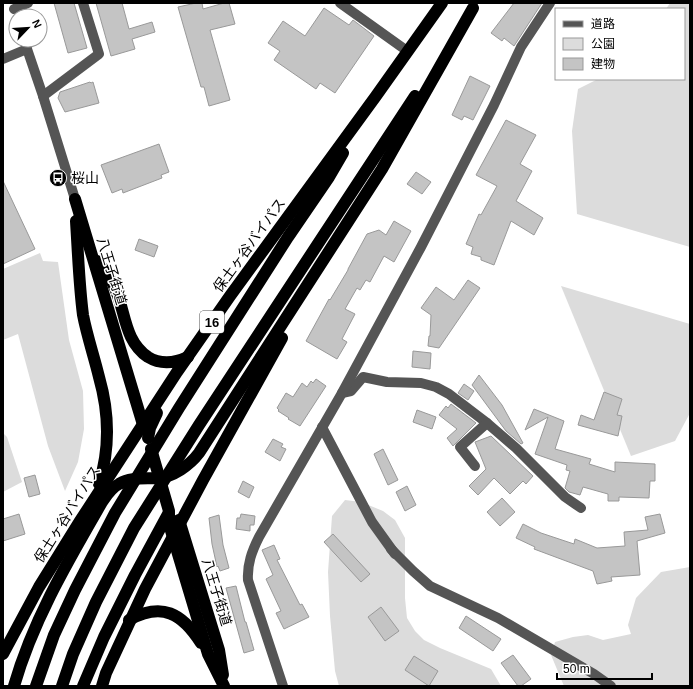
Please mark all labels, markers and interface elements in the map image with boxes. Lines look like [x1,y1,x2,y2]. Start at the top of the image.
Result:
north arrow [8,8,48,48]
legend [555,8,685,80]
text: 道路 [591,17,615,31]
text: N [30,18,44,30]
text: 公園 [591,37,615,51]
text: 建物 [591,57,615,71]
bus stop icon: 桜山 [48,168,68,188]
place label: 桜山 [71,170,99,186]
street label: 保土ヶ谷バイパス [210,195,288,295]
street label: 八王子街道 [94,235,130,307]
road number: 16 [200,311,224,333]
street label: 保土ヶ谷バイパス [31,462,103,566]
street label: 八王子街道 [199,556,235,628]
scale bar [557,655,652,681]
text: 50 m [563,662,590,676]

